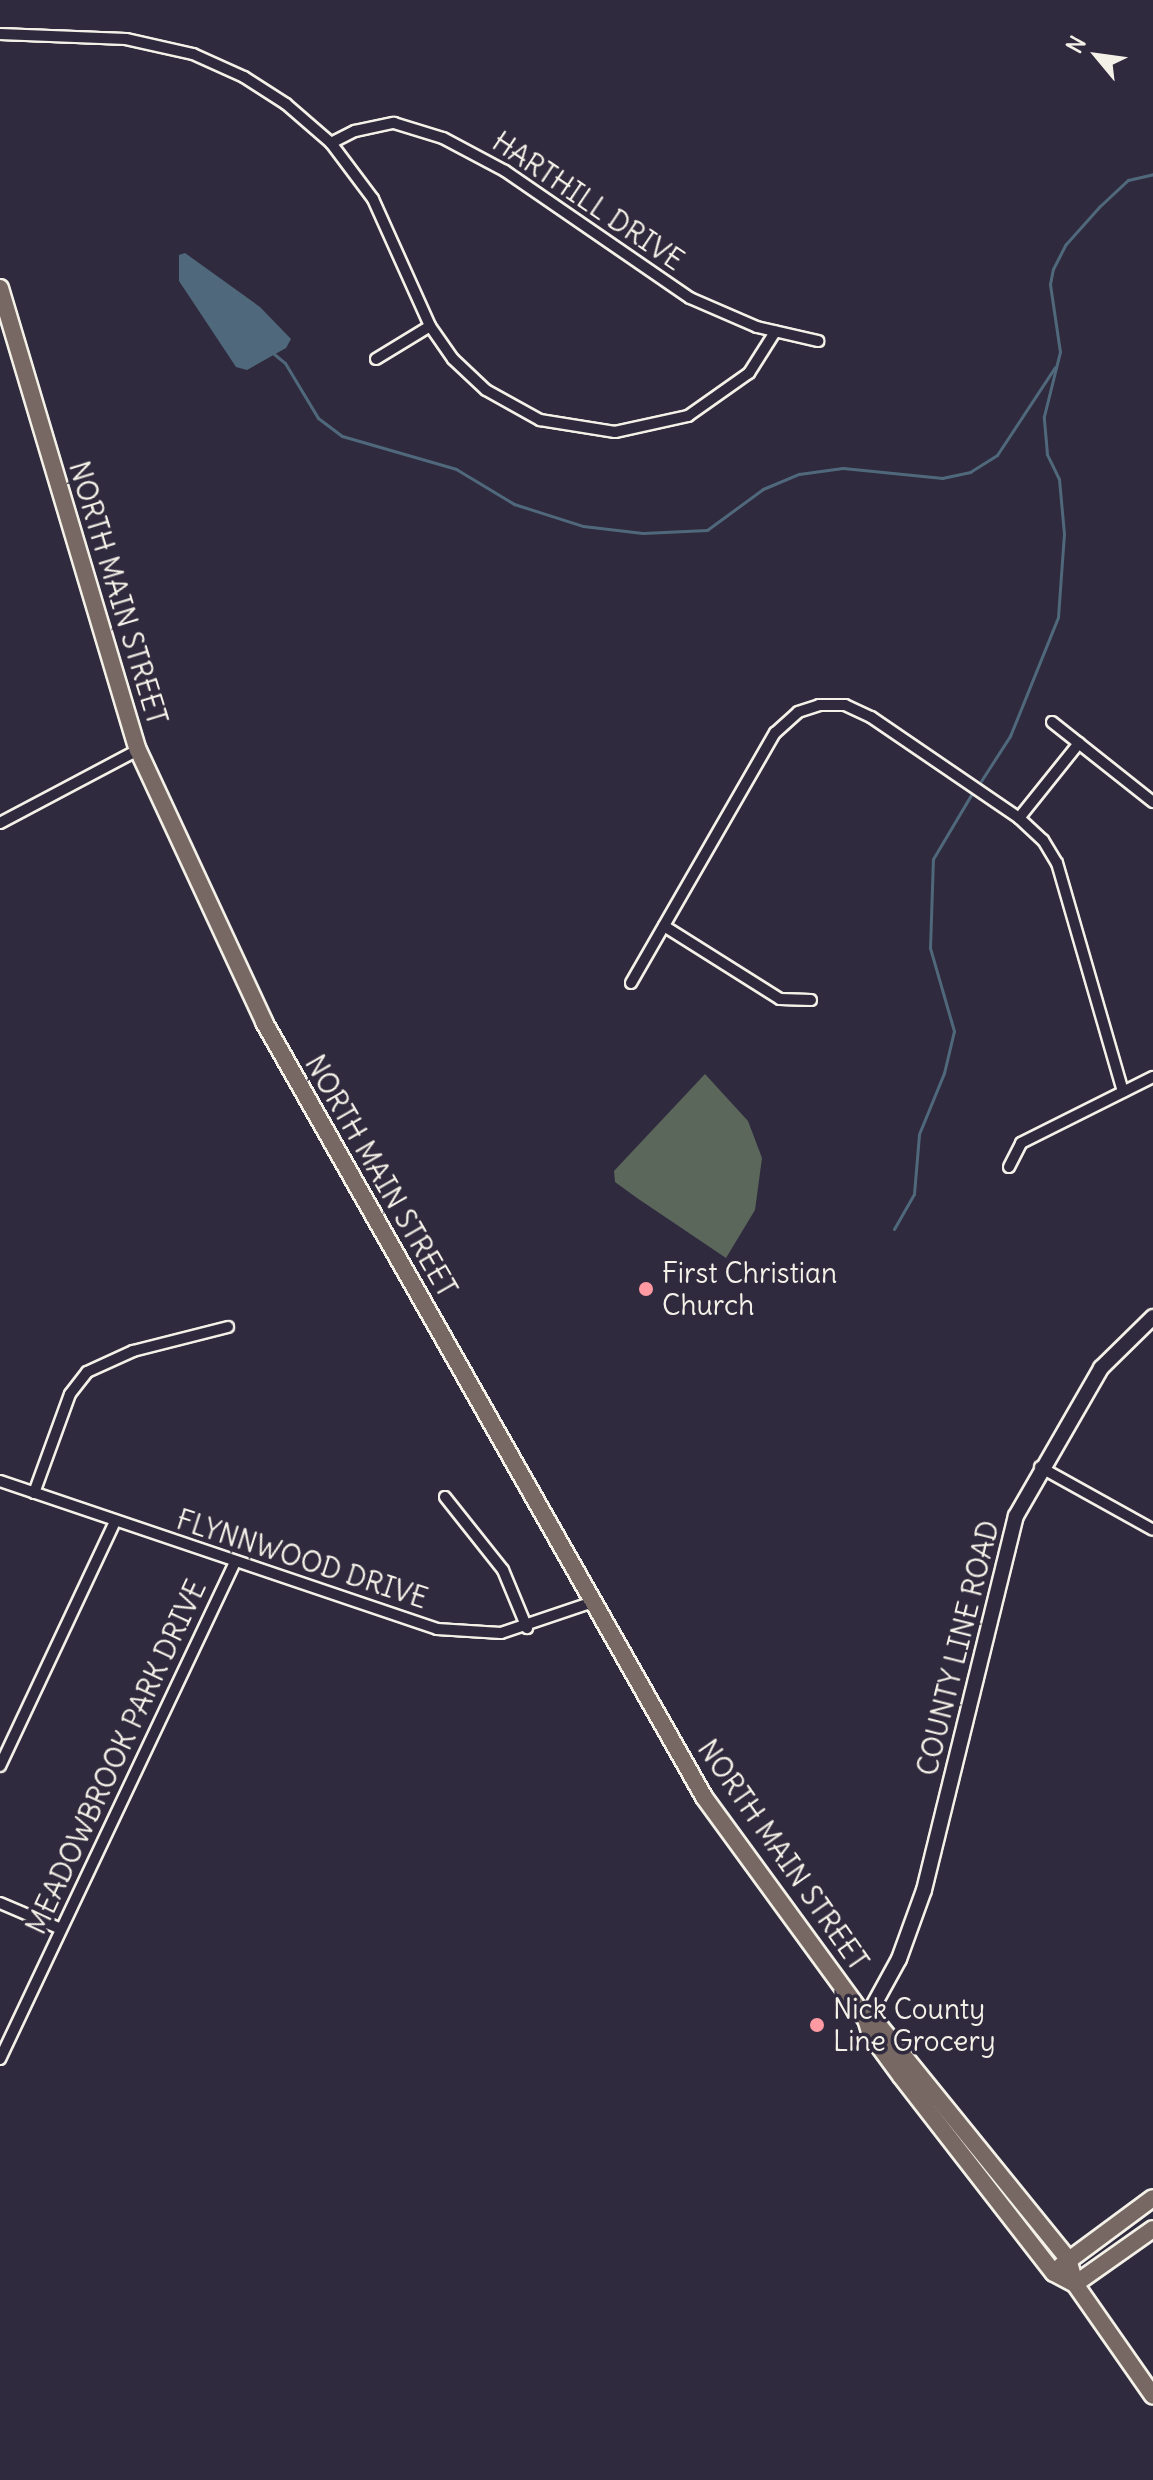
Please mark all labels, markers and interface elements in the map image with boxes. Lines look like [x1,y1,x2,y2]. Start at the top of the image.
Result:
north arrow [1057,16,1137,96]
text: N [1060,31,1092,58]
street label: HARTHILL DRIVE [486,125,690,277]
street label: NORTH MAIN STREET [62,457,174,729]
street label: NORTH MAIN STREET [298,1049,464,1303]
place label: First Christian Church [662,1256,837,1322]
marker: First Christian Church [637,1280,655,1298]
street label: FLYNNWOOD DRIVE [172,1503,432,1615]
street label: COUNTY LINE ROAD [910,1517,1006,1779]
street label: MEADOWBROOK PARK DRIVE [19,1575,213,1939]
street label: NORTH MAIN STREET [691,1733,875,1977]
place label: Nick County Line Grocery [833,1992,996,2058]
marker: Nick County Line Grocery [808,2016,826,2034]

